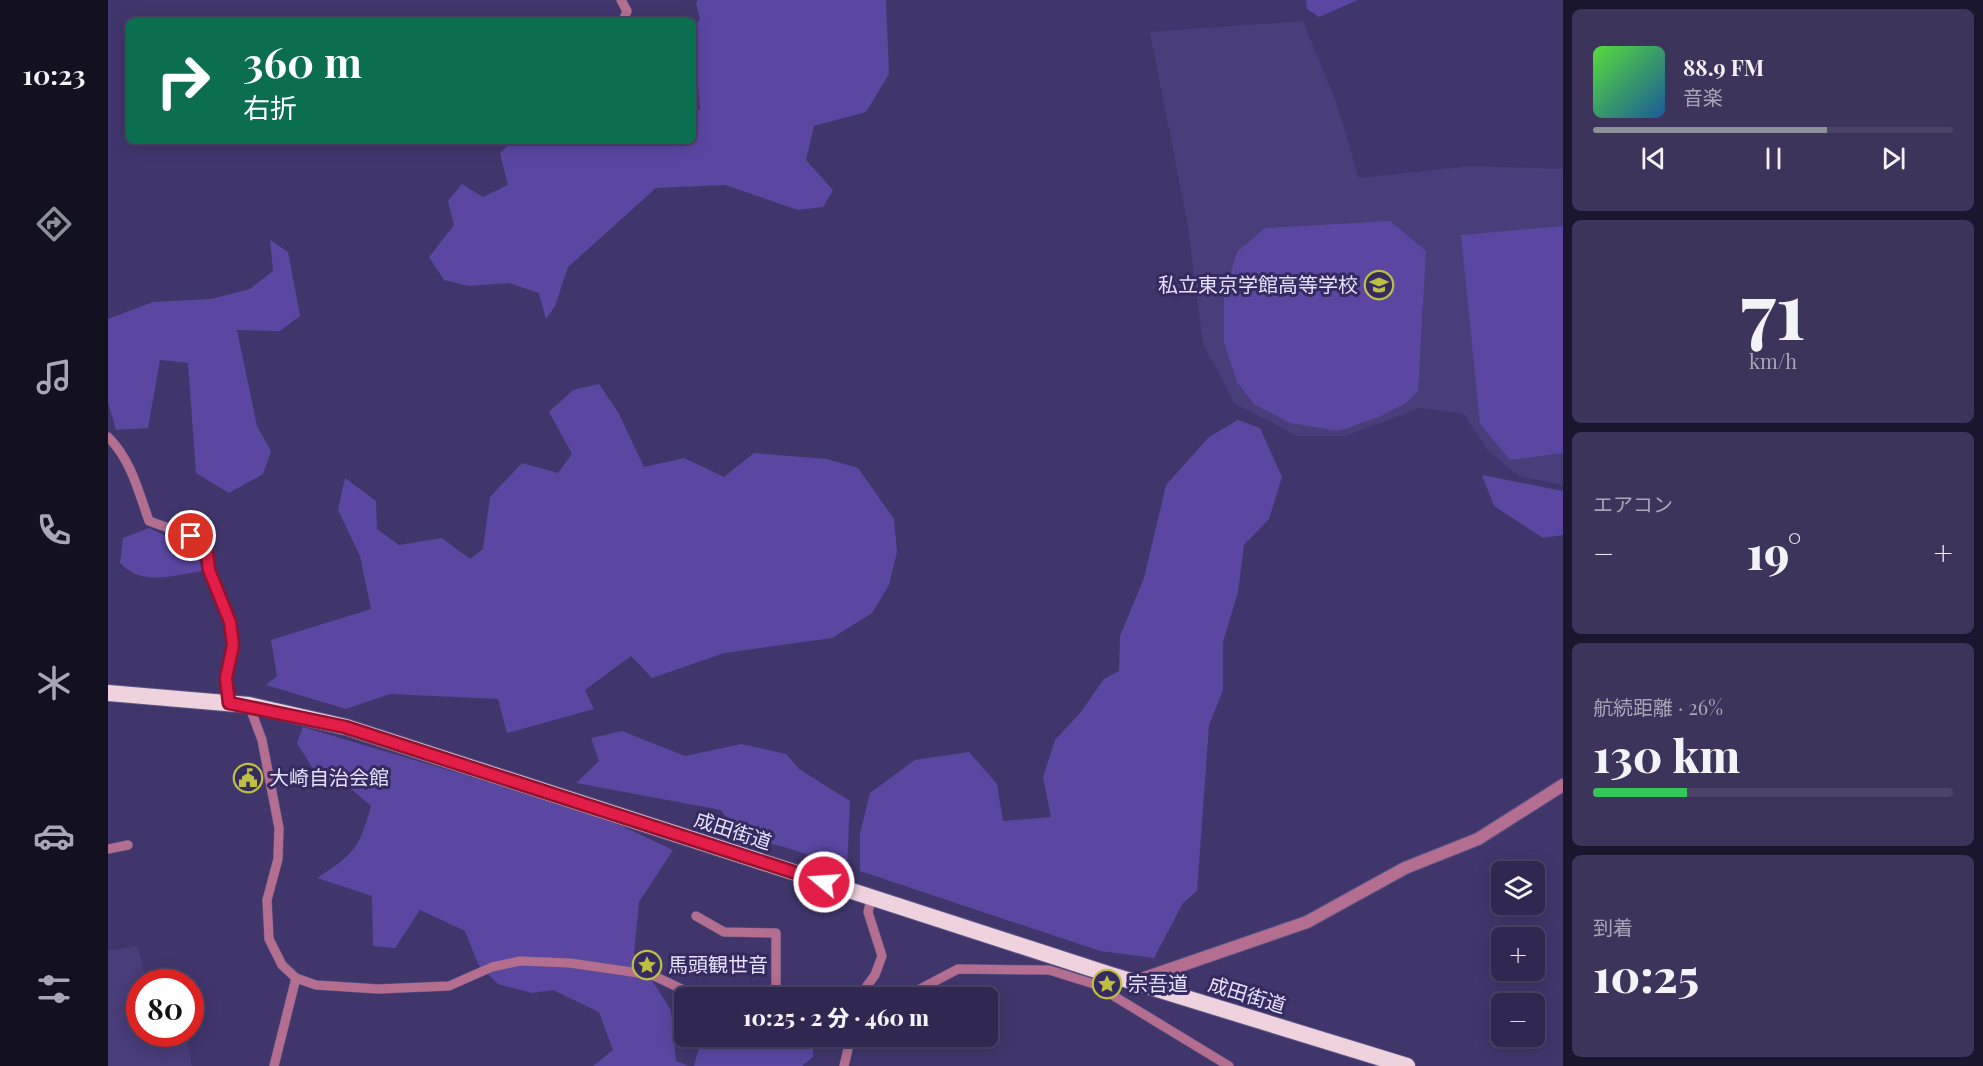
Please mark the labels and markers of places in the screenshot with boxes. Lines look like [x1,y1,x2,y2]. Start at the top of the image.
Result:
school or university icon: 私立東京学館高等学校 [1363,269,1395,301]
place label: 私立東京学館高等学校 [1158,270,1358,297]
pin [165,510,216,561]
public building icon: 大崎自治会館 [232,762,264,794]
place label: 大崎自治会館 [269,763,389,790]
place icon: 馬頭観世音 [631,949,663,981]
place label: 馬頭観世音 [668,950,768,977]
place icon: 宗吾道 [1091,968,1123,1000]
place label: 宗吾道 [1128,969,1188,996]

